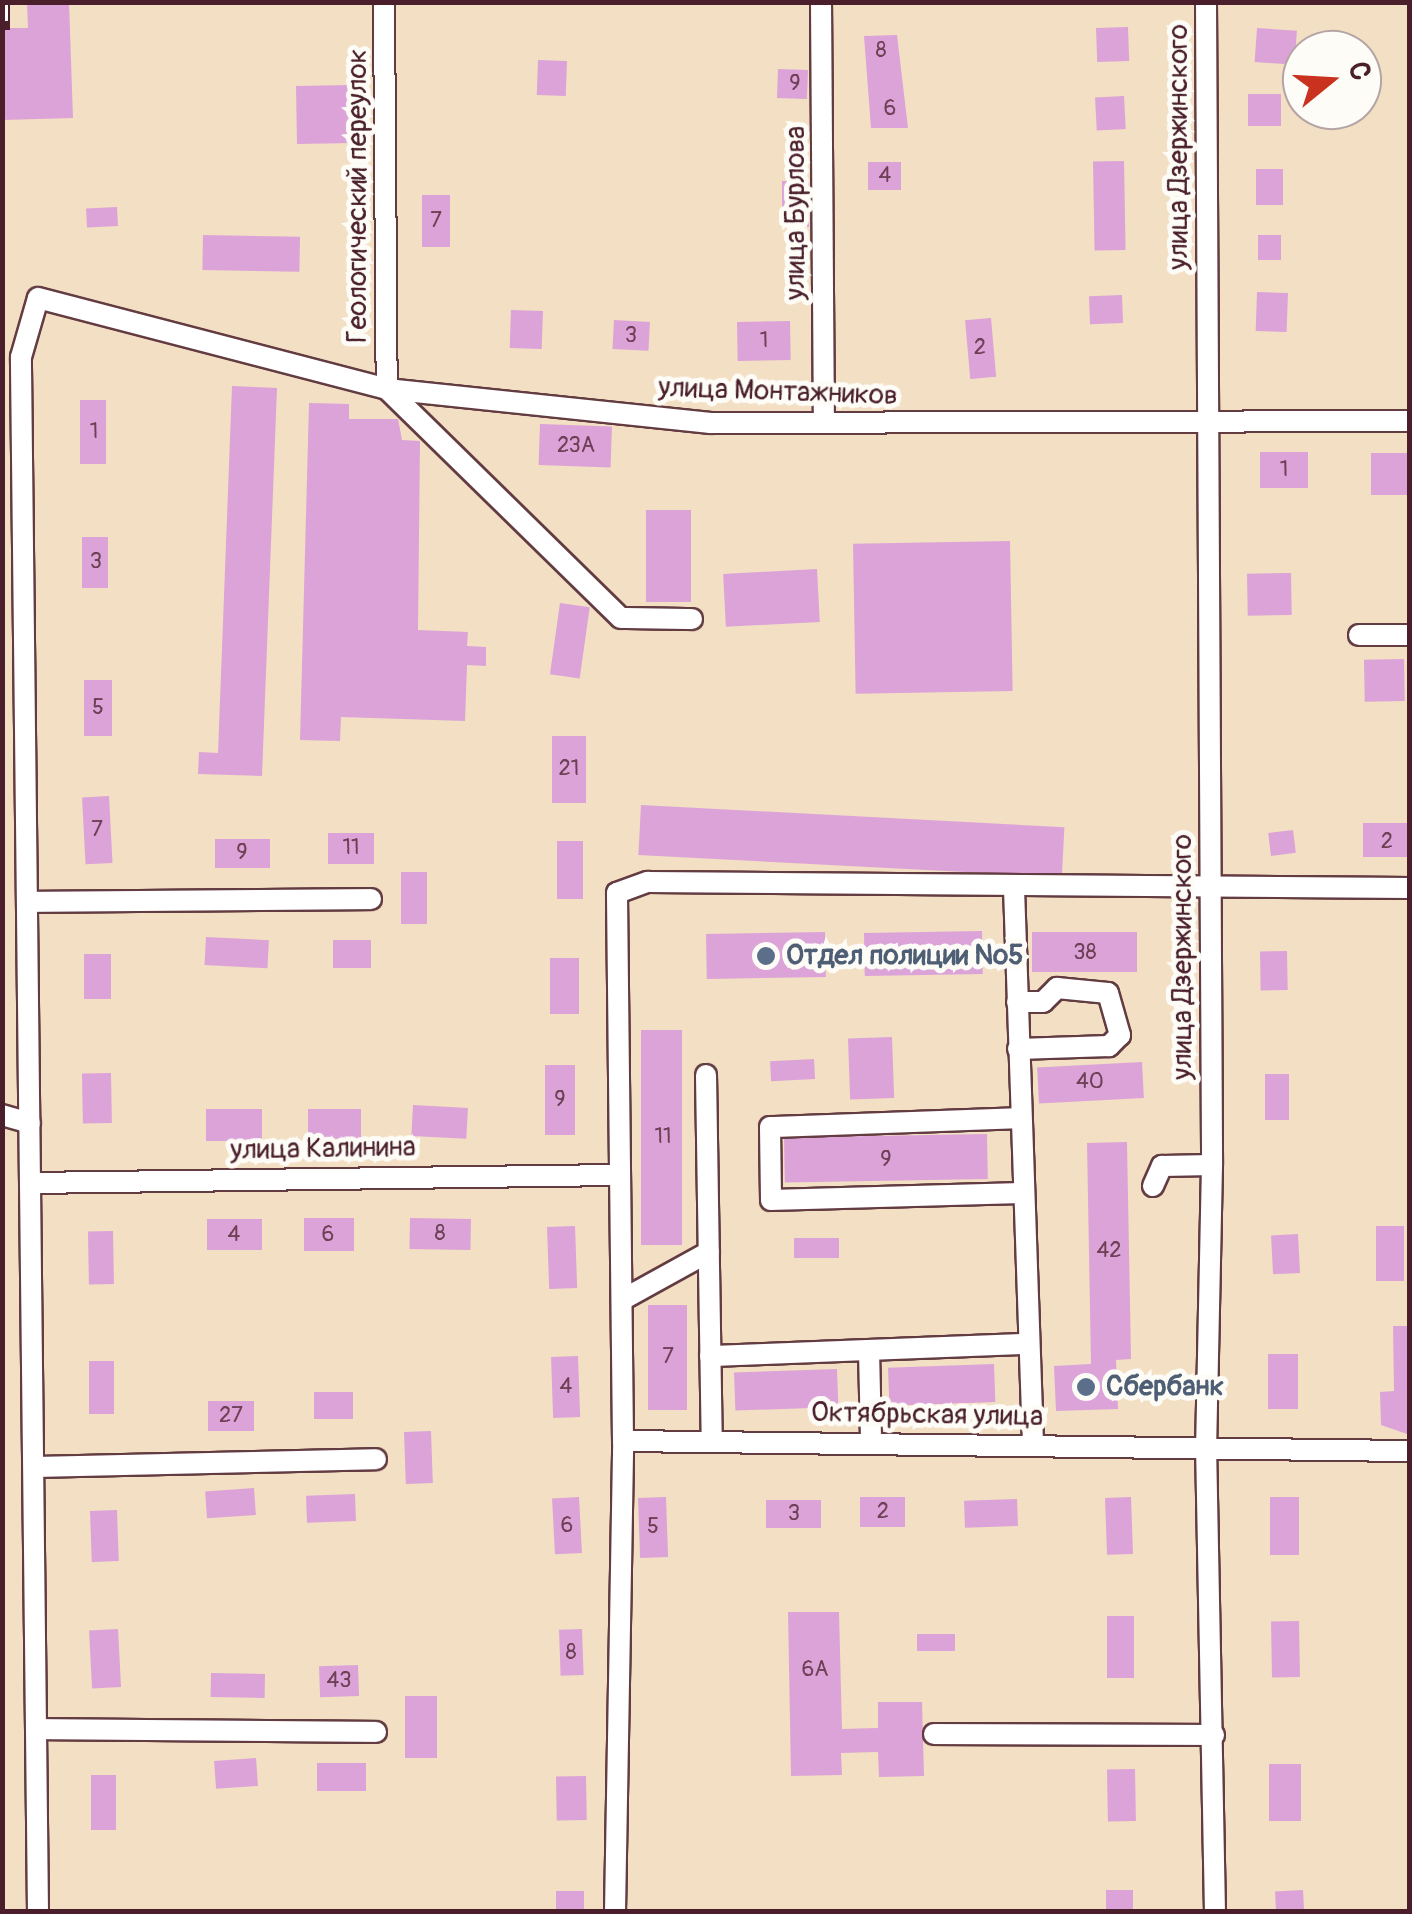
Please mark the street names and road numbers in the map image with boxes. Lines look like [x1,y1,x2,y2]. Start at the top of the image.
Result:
street label: улица Дзержинского [1162,24,1196,270]
street label: Геологический переулок [341,49,375,343]
street label: улица Бурлова [779,126,813,300]
street label: улица Монтажников [658,371,898,413]
street label: улица Дзержинского [1166,834,1200,1080]
street label: улица Калинина [230,1131,416,1167]
street label: Октябрьская улица [811,1396,1043,1434]

